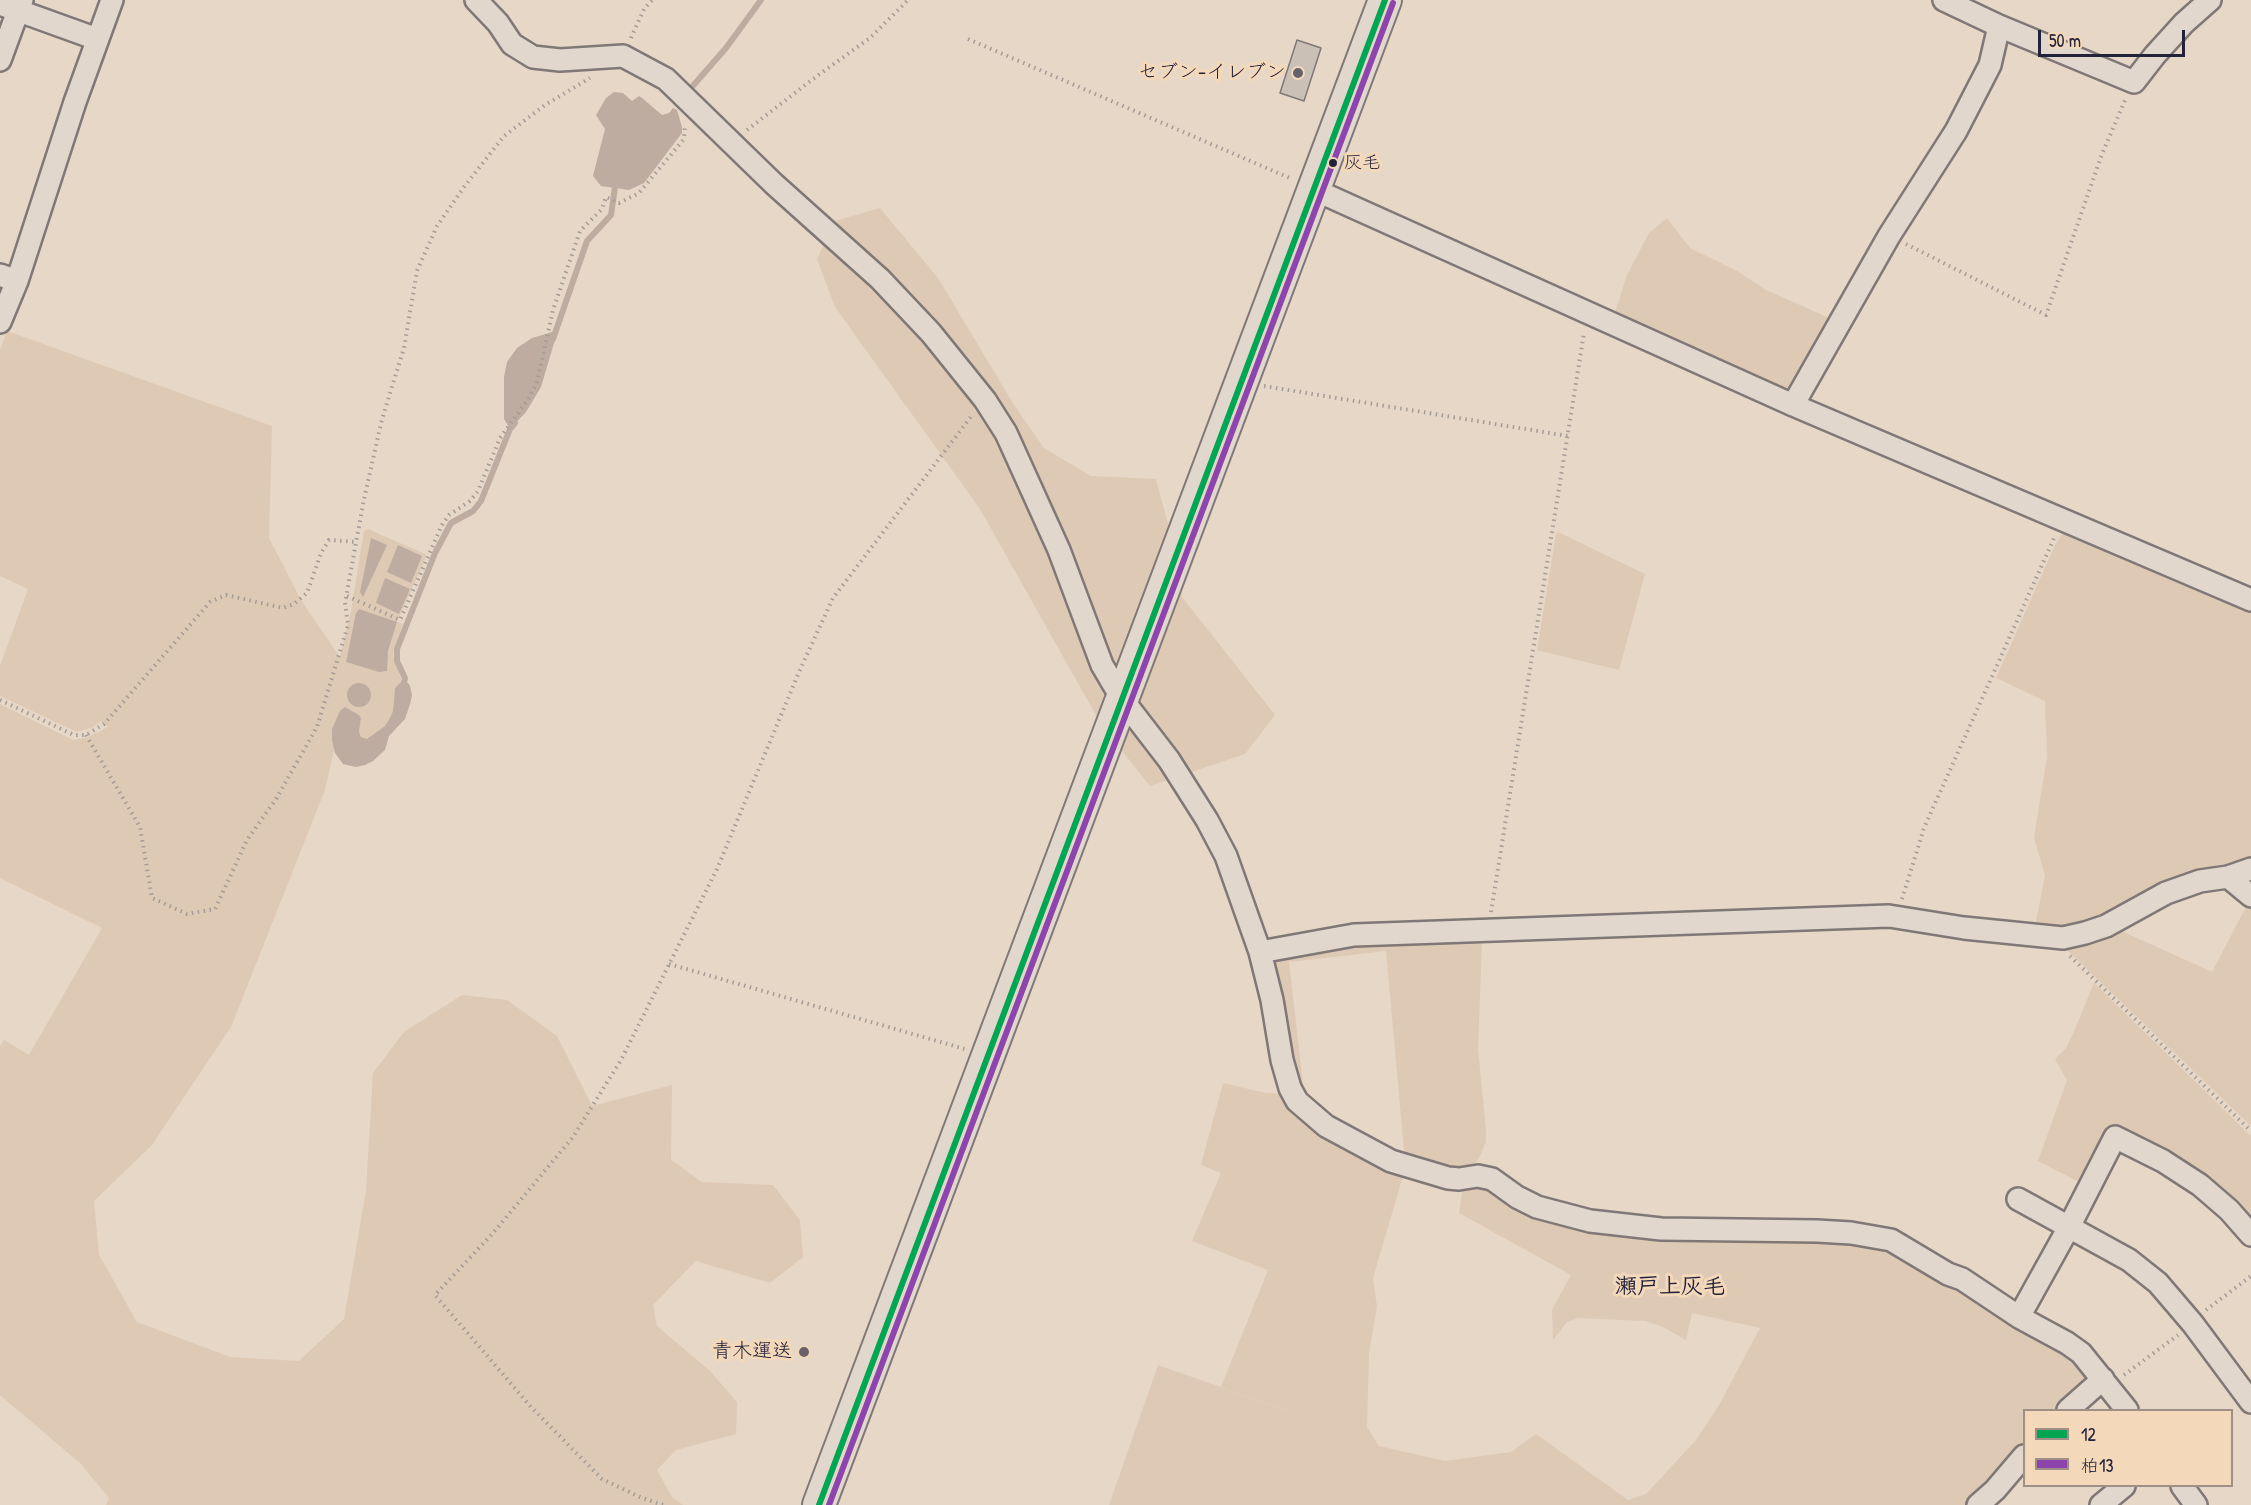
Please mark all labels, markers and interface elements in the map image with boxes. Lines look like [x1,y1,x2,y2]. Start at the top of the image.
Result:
scale bar [2041,18,2188,56]
text: 50 m [2049,28,2081,53]
place label: セブン-イレブン [1138,61,1286,85]
marker: セブン-イレブン [1291,66,1305,80]
place label: 灰毛 [1344,152,1380,174]
marker: 灰毛 [1327,157,1339,169]
district label: 瀬戸上灰毛 [1615,1274,1725,1300]
place label: 青木運送 [712,1340,792,1364]
marker: 青木運送 [797,1345,811,1359]
legend [2023,1409,2233,1487]
text: 12 [2081,1422,2096,1447]
text: 柏13 [2081,1453,2114,1478]

